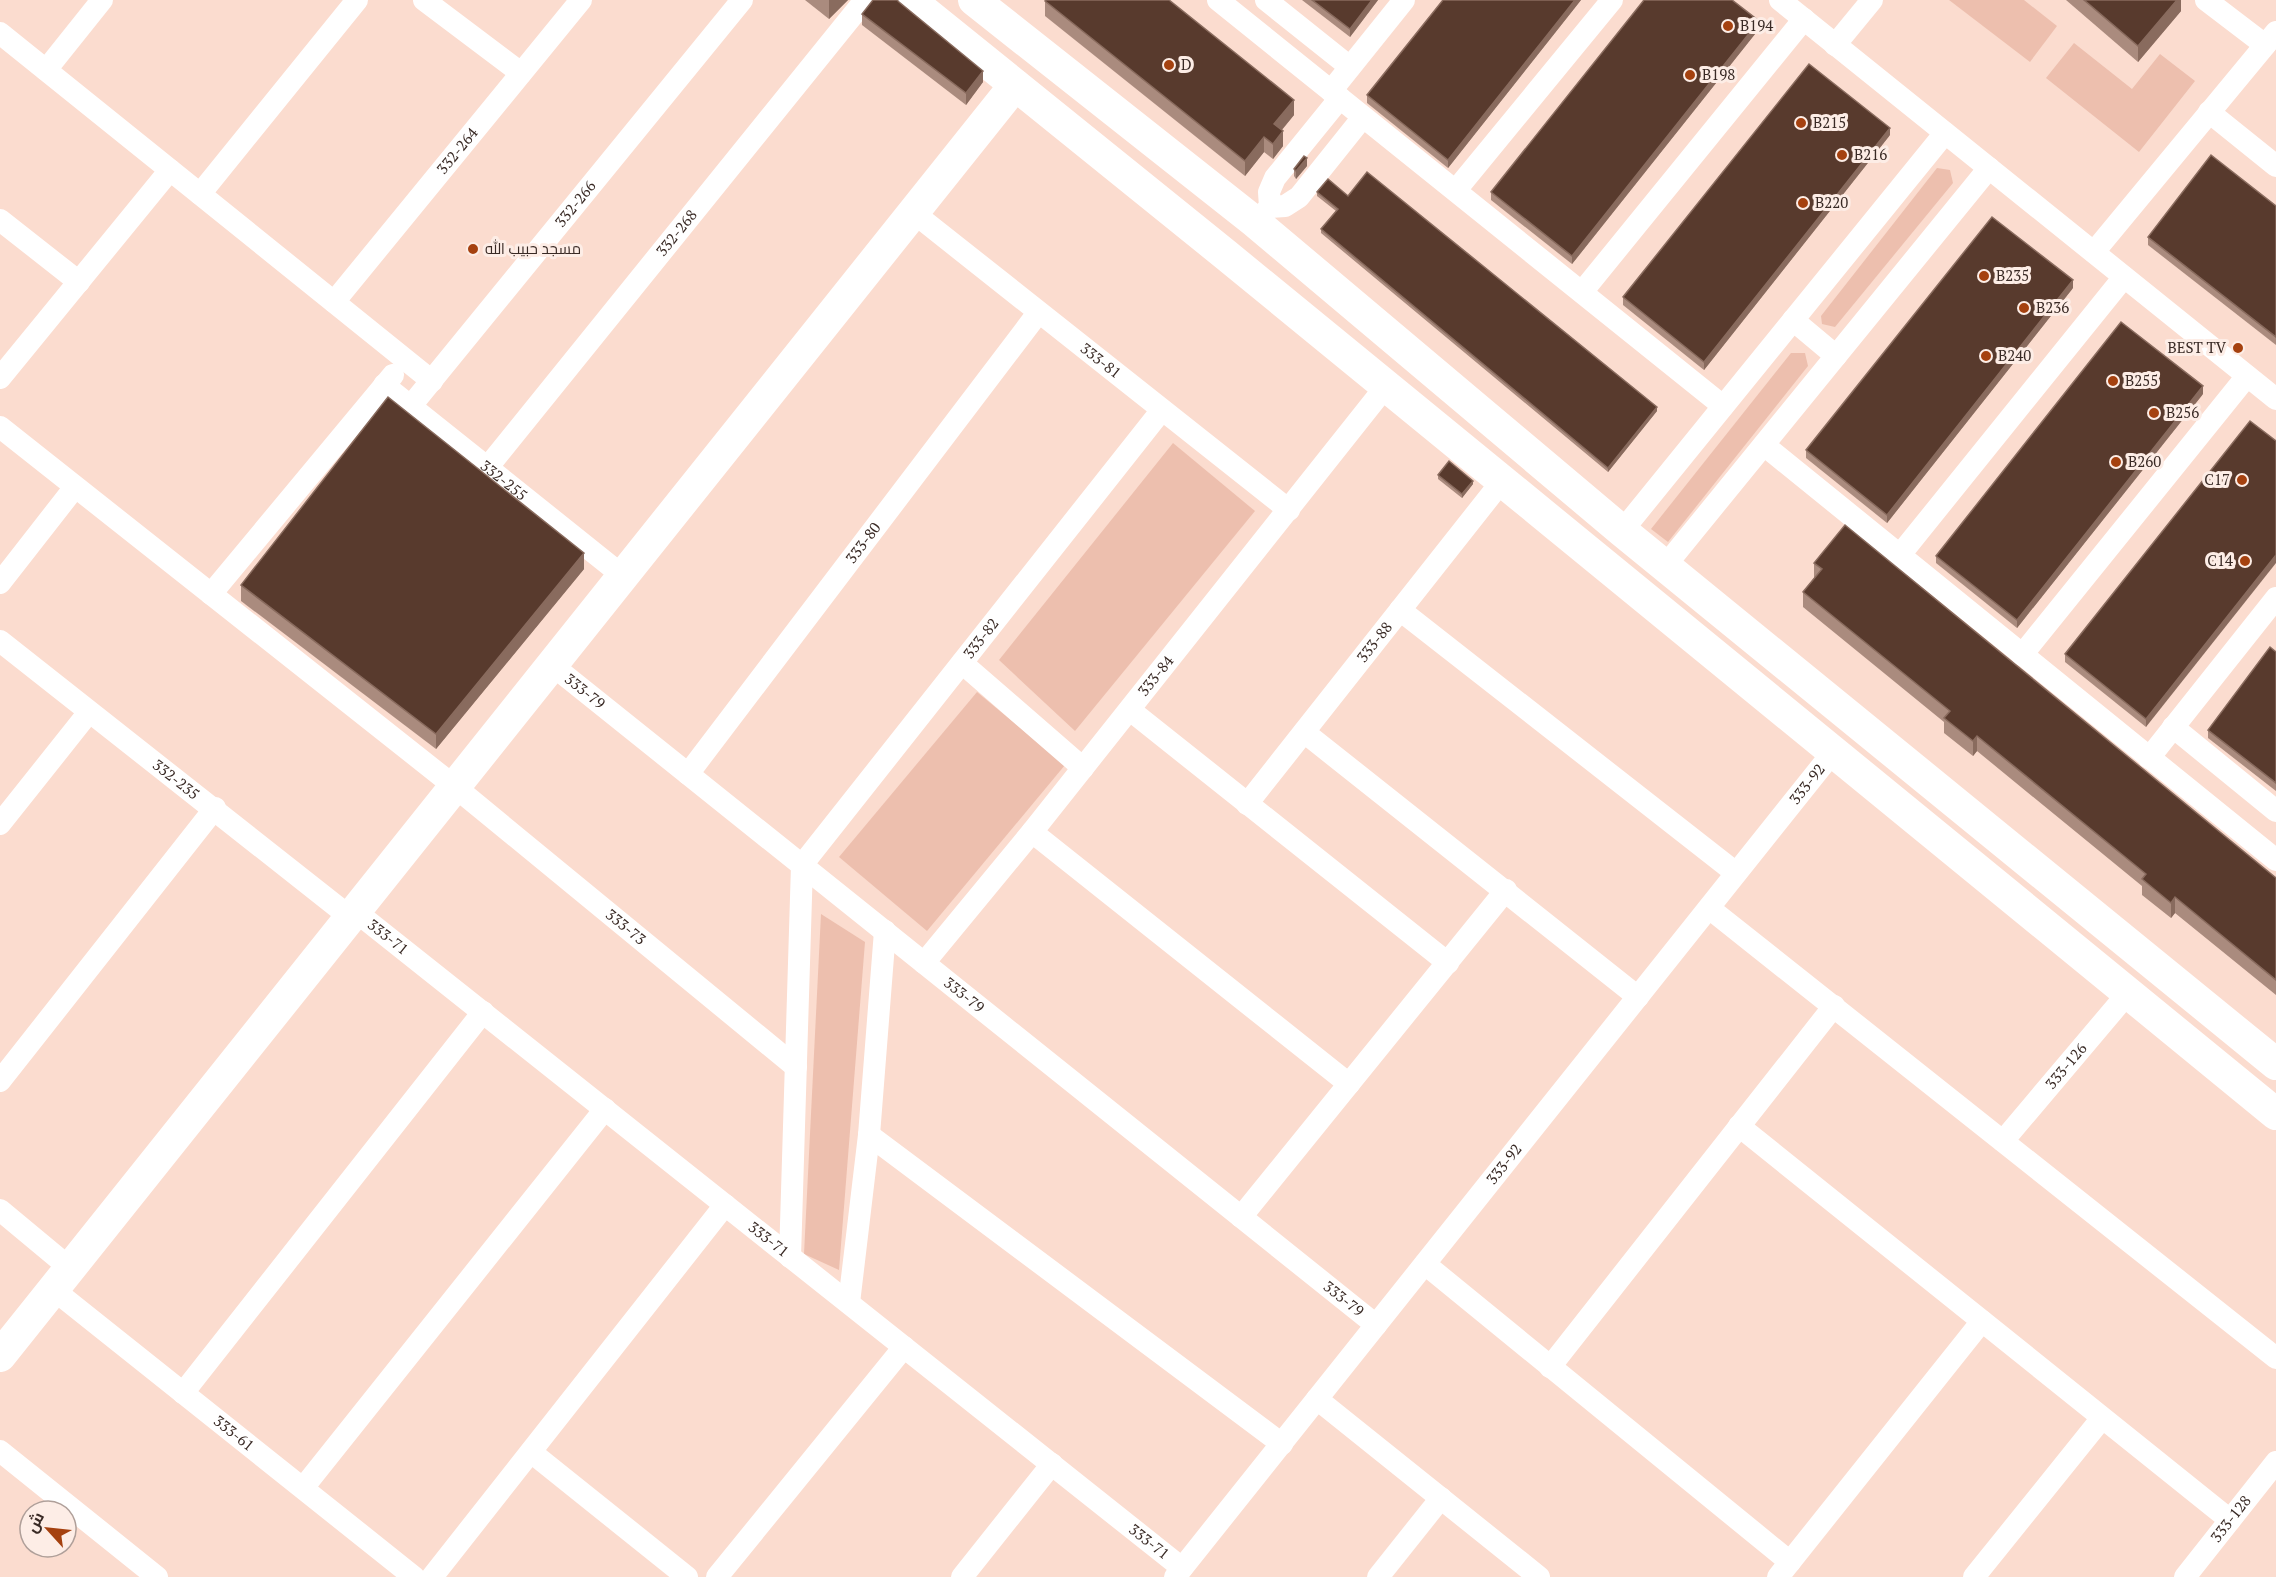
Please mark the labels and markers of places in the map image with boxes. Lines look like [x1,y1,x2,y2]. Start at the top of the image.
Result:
place label: B194 [1740,15,1773,35]
marker: B194 [1721,19,1735,33]
place label: D [1181,54,1192,74]
marker: D [1162,58,1176,72]
place label: B198 [1702,64,1735,84]
marker: B198 [1683,68,1697,82]
place label: B215 [1813,112,1846,132]
marker: B215 [1794,116,1808,130]
place label: B216 [1854,144,1887,164]
marker: B216 [1835,148,1849,162]
place label: B220 [1815,192,1848,212]
marker: B220 [1796,196,1810,210]
place label: مسجد حبيب الله [485,238,581,258]
marker: مسجد حبيب الله [466,242,480,256]
place label: B235 [1996,265,2029,285]
marker: B235 [1977,269,1991,283]
place label: B236 [2036,297,2069,317]
marker: B236 [2017,301,2031,315]
place label: BEST TV [2168,337,2227,357]
marker: BEST TV [2231,341,2245,355]
place label: B240 [1998,345,2031,365]
marker: B240 [1979,349,1993,363]
place label: B255 [2125,370,2158,390]
marker: B255 [2106,374,2120,388]
place label: B256 [2166,402,2199,422]
marker: B256 [2147,406,2161,420]
place label: B260 [2128,451,2161,471]
marker: B260 [2109,455,2123,469]
place label: C17 [2204,469,2230,489]
marker: C17 [2235,473,2249,487]
place label: C14 [2207,550,2233,570]
marker: C14 [2238,554,2252,568]

